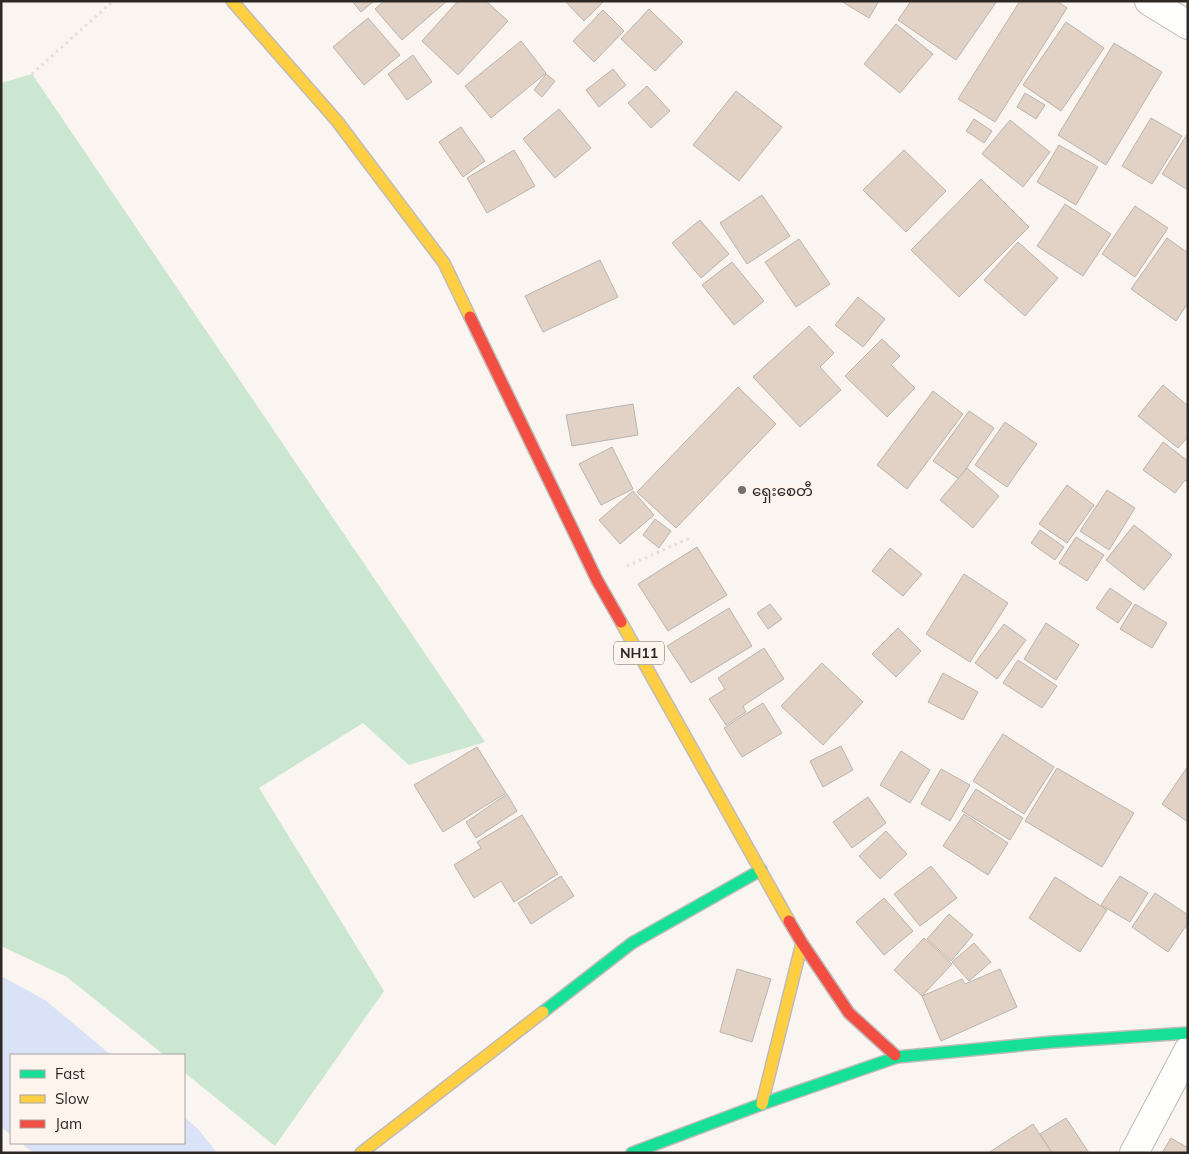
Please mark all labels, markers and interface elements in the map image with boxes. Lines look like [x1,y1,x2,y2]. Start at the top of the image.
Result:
place label: ရှေးစေတီ [752,481,813,503]
marker: ရှေးစေတီ [736,484,748,496]
road number: NH11 [614,641,664,664]
legend [10,1054,185,1144]
text: Fast [55,1064,85,1083]
text: Slow [55,1089,89,1108]
text: Jam [55,1114,82,1133]

